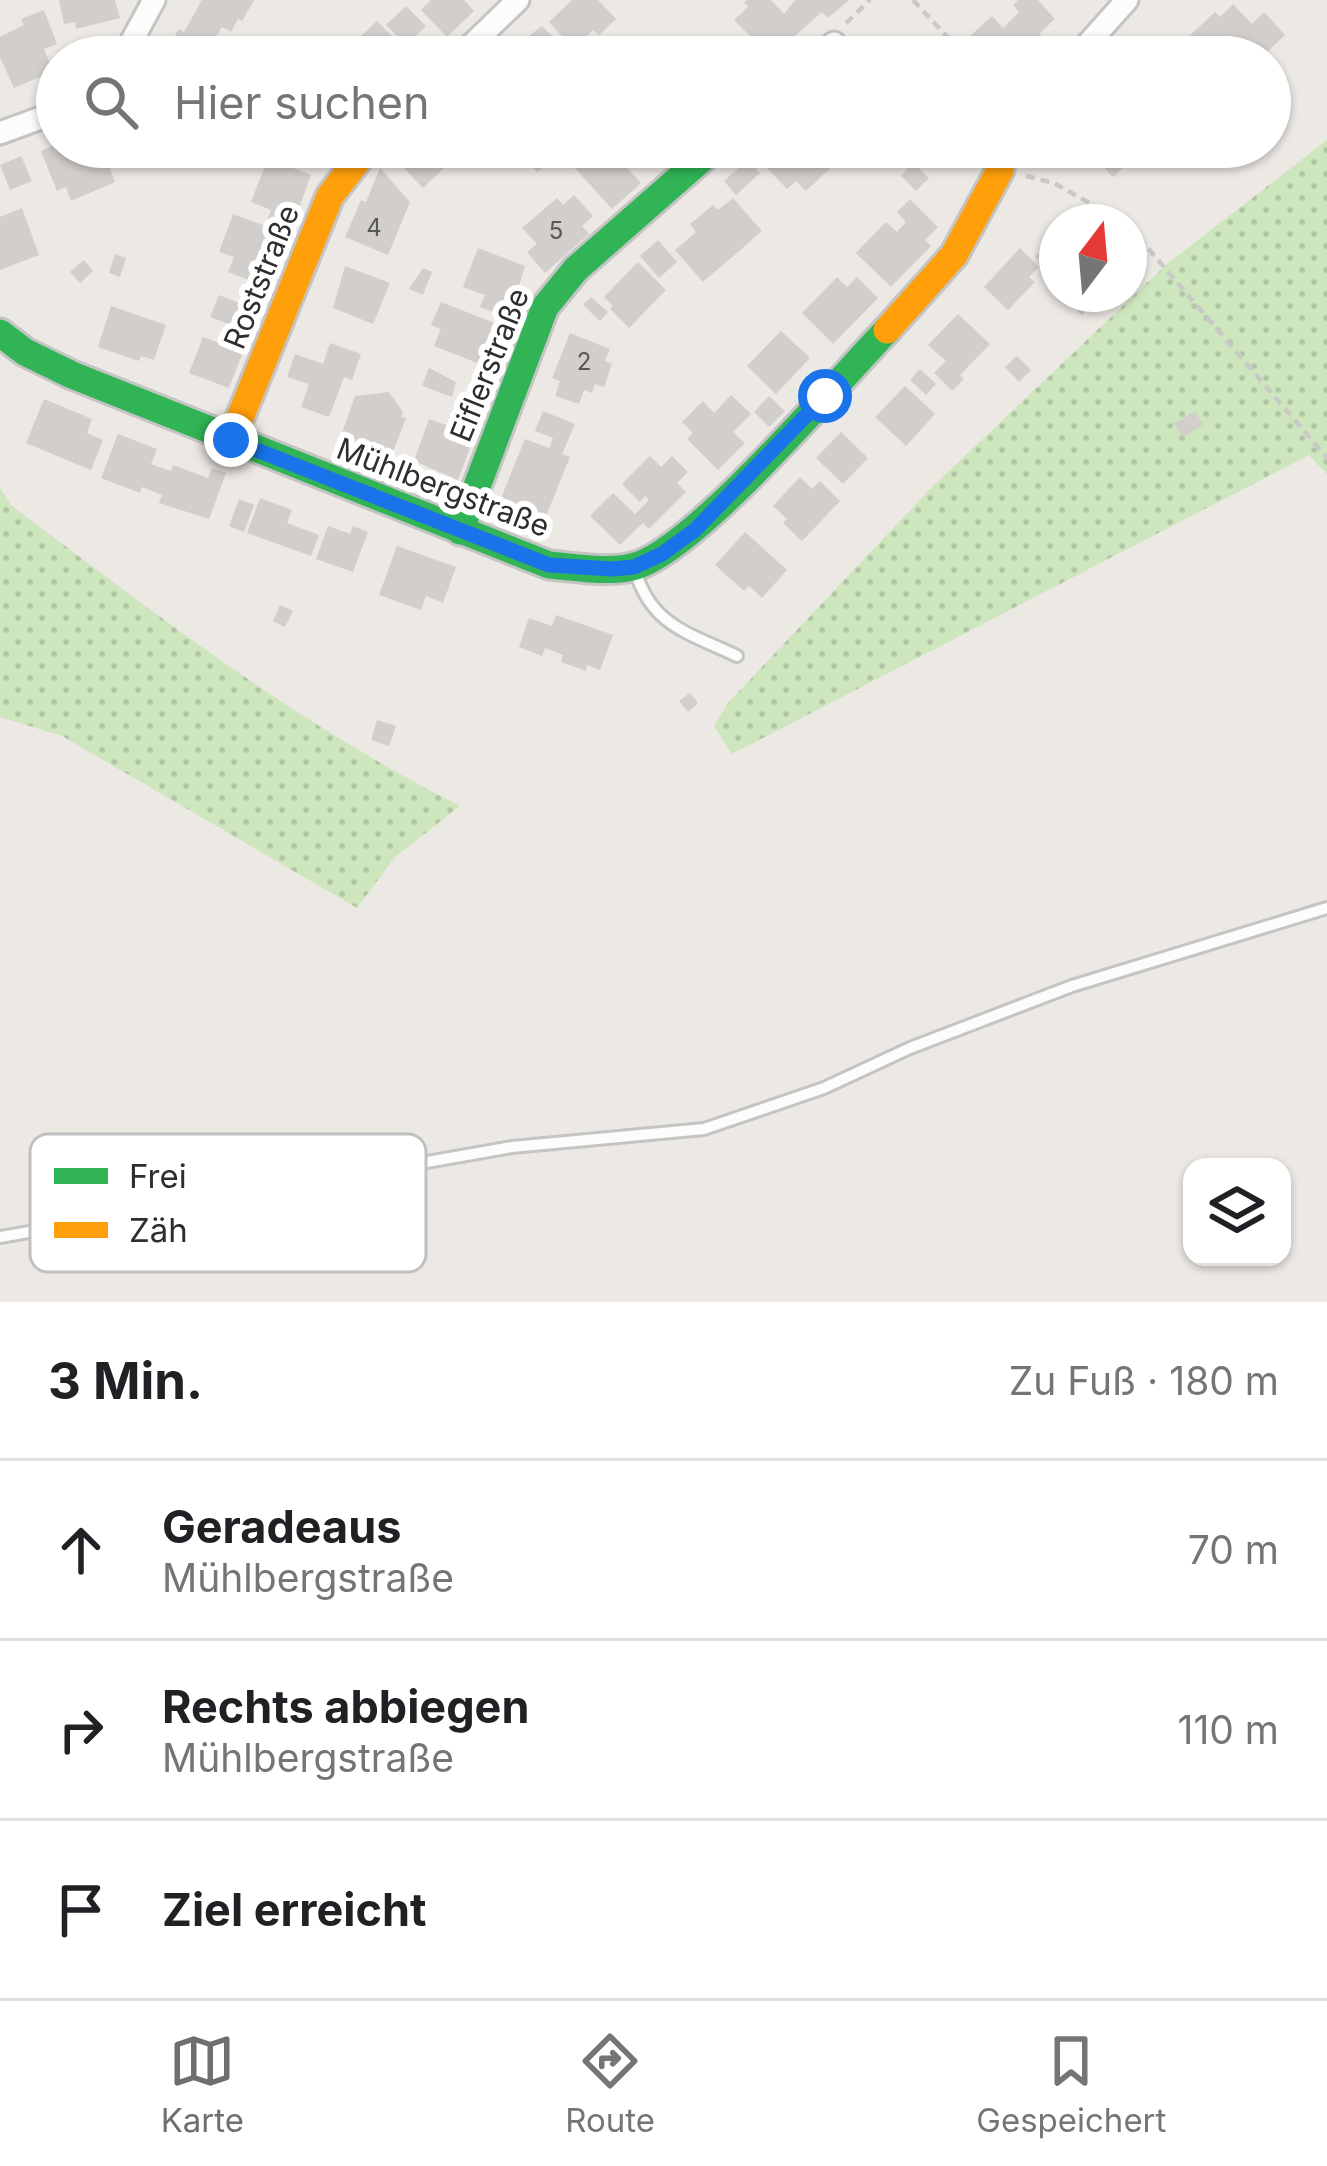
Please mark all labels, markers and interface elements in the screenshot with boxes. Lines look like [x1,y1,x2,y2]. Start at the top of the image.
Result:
search box [36,36,1291,168]
icon: search [78,69,144,135]
text: Hier suchen [174,75,430,130]
street label: Roststraße [216,199,306,354]
north arrow [1039,204,1147,312]
house number: 4 [366,213,382,242]
house number: 5 [549,216,563,245]
street label: Eiflerstraße [442,283,536,447]
house number: 2 [577,347,591,376]
route start [798,369,852,423]
route end [204,413,258,467]
street label: Mühlbergstraße [332,430,555,544]
legend [30,1134,426,1272]
text: Frei [129,1156,187,1196]
map controls [1183,1158,1291,1266]
button: layers [1183,1158,1291,1266]
text: Zäh [129,1210,188,1250]
text: 3 Min. [48,1350,203,1411]
text: Zu Fuß · 180 m [1009,1357,1279,1404]
text: Geradeaus [162,1499,401,1554]
icon: ahead [48,1517,114,1583]
text: 70 m [1188,1526,1279,1573]
text: Mühlbergstraße [162,1554,454,1601]
text: Rechts abbiegen [162,1679,529,1734]
icon: right [48,1697,114,1763]
text: 110 m [1178,1706,1279,1753]
text: Mühlbergstraße [162,1734,454,1781]
icon: arrive [48,1877,114,1943]
text: Ziel erreicht [162,1882,426,1937]
tab: Karte [161,2028,244,2140]
tab: Route [565,2028,655,2140]
tab: Gespeichert [976,2028,1166,2140]

